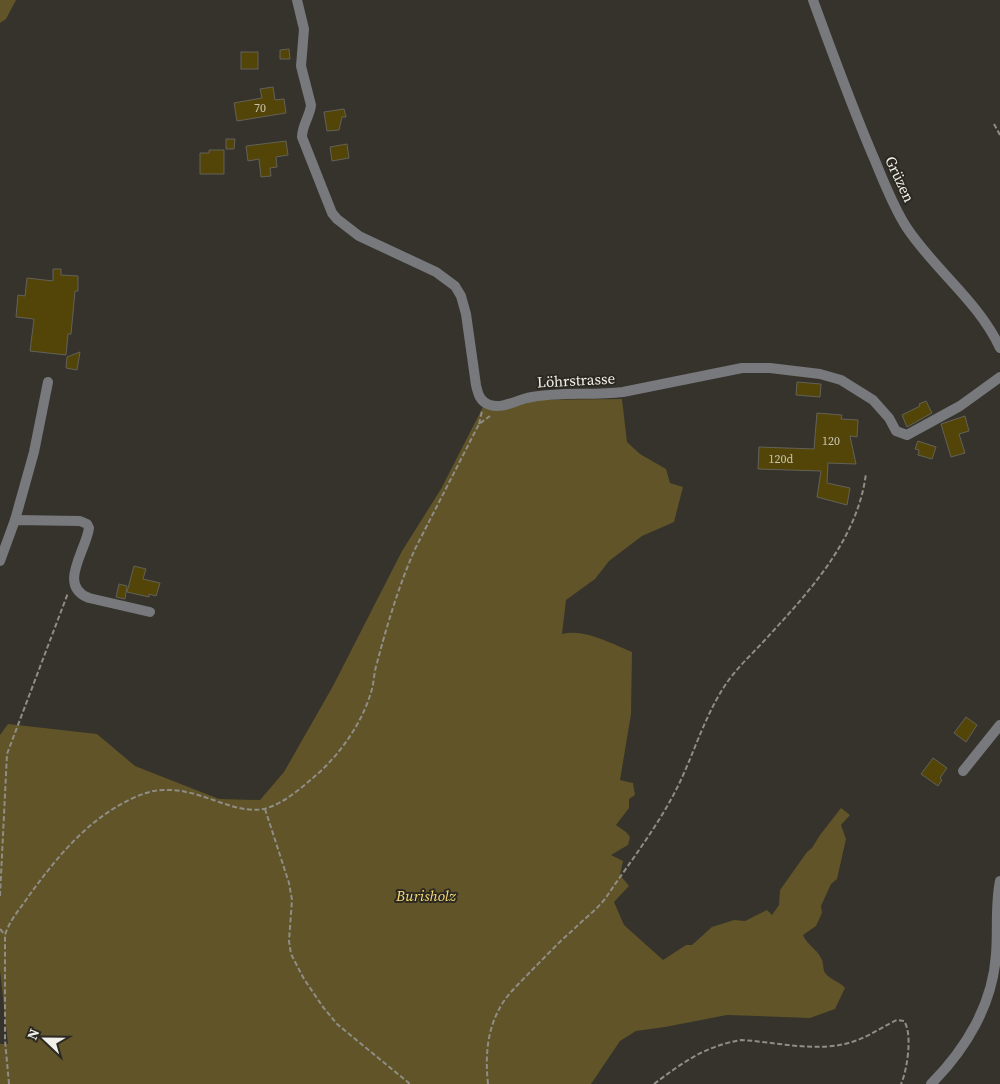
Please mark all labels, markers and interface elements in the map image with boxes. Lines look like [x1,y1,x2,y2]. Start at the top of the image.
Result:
house number: 70 [254,100,266,116]
street label: Grüzen [880,152,920,206]
street label: Löhrstrasse [536,367,616,393]
house number: 120 [822,433,840,449]
house number: 120d [769,451,794,467]
park label: Burisholz [395,885,457,906]
north arrow [20,1014,70,1064]
text: N [22,1026,44,1043]

